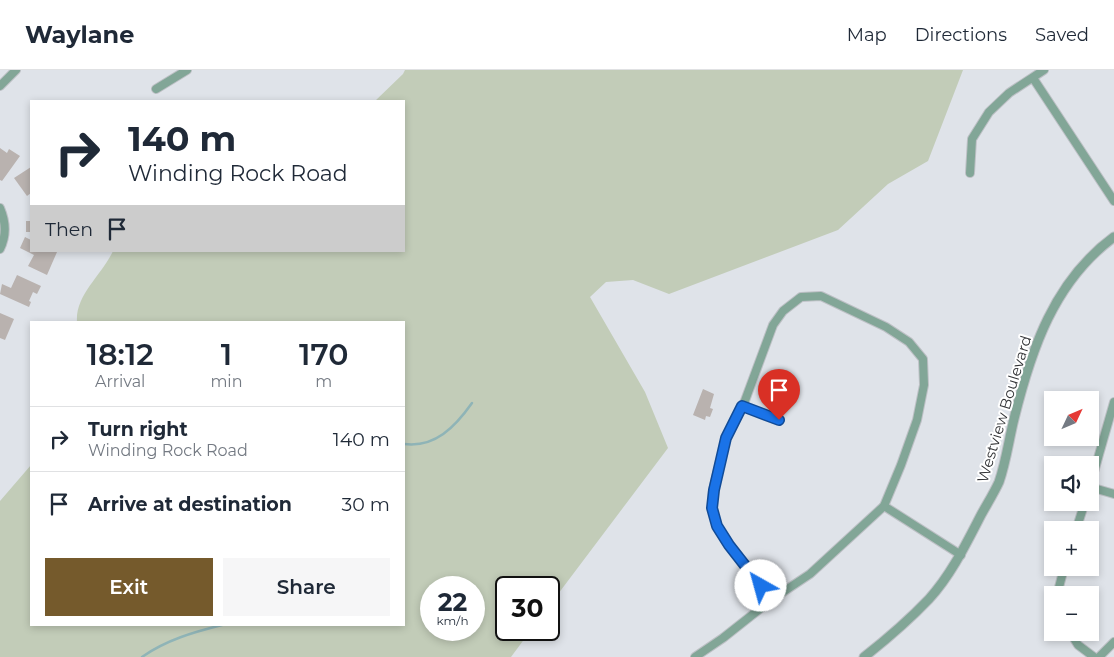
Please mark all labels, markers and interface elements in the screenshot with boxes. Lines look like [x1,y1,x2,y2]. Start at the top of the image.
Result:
text: Waylane [25,20,134,49]
text: Map [847,24,887,46]
text: Directions [915,24,1007,46]
text: Saved [1035,24,1089,46]
text: 140 m [128,117,236,160]
icon: right [45,120,110,185]
text: Winding Rock Road [128,160,348,187]
icon: arrive [103,215,131,243]
text: Then [45,218,93,241]
street label: Westview Boulevard [973,333,1035,485]
text: 18:12 [87,336,154,373]
text: 1 [221,336,232,373]
text: 170 [299,336,348,373]
pin [758,369,800,420]
text: Arrival [95,372,145,391]
text: min [210,372,243,391]
text: m [315,372,332,391]
icon: arrive [765,376,793,404]
north arrow [1044,391,1099,446]
map controls [1044,391,1099,641]
text: Turn right [88,418,188,441]
icon: right [45,425,73,453]
text: 140 m [333,428,390,451]
text: Winding Rock Road [88,441,248,460]
button: sound [1044,456,1099,511]
icon: arrive [45,490,73,518]
text: Arrive at destination [88,493,292,516]
text: 30 m [342,493,390,516]
button: + [1044,521,1099,576]
button: Exit [45,558,213,616]
button: Share [223,558,390,616]
position arrow [734,559,786,611]
speed limit sign: 30 [495,576,560,641]
button: − [1044,586,1099,641]
text: 22 [438,587,467,617]
text: km/h [436,613,469,628]

